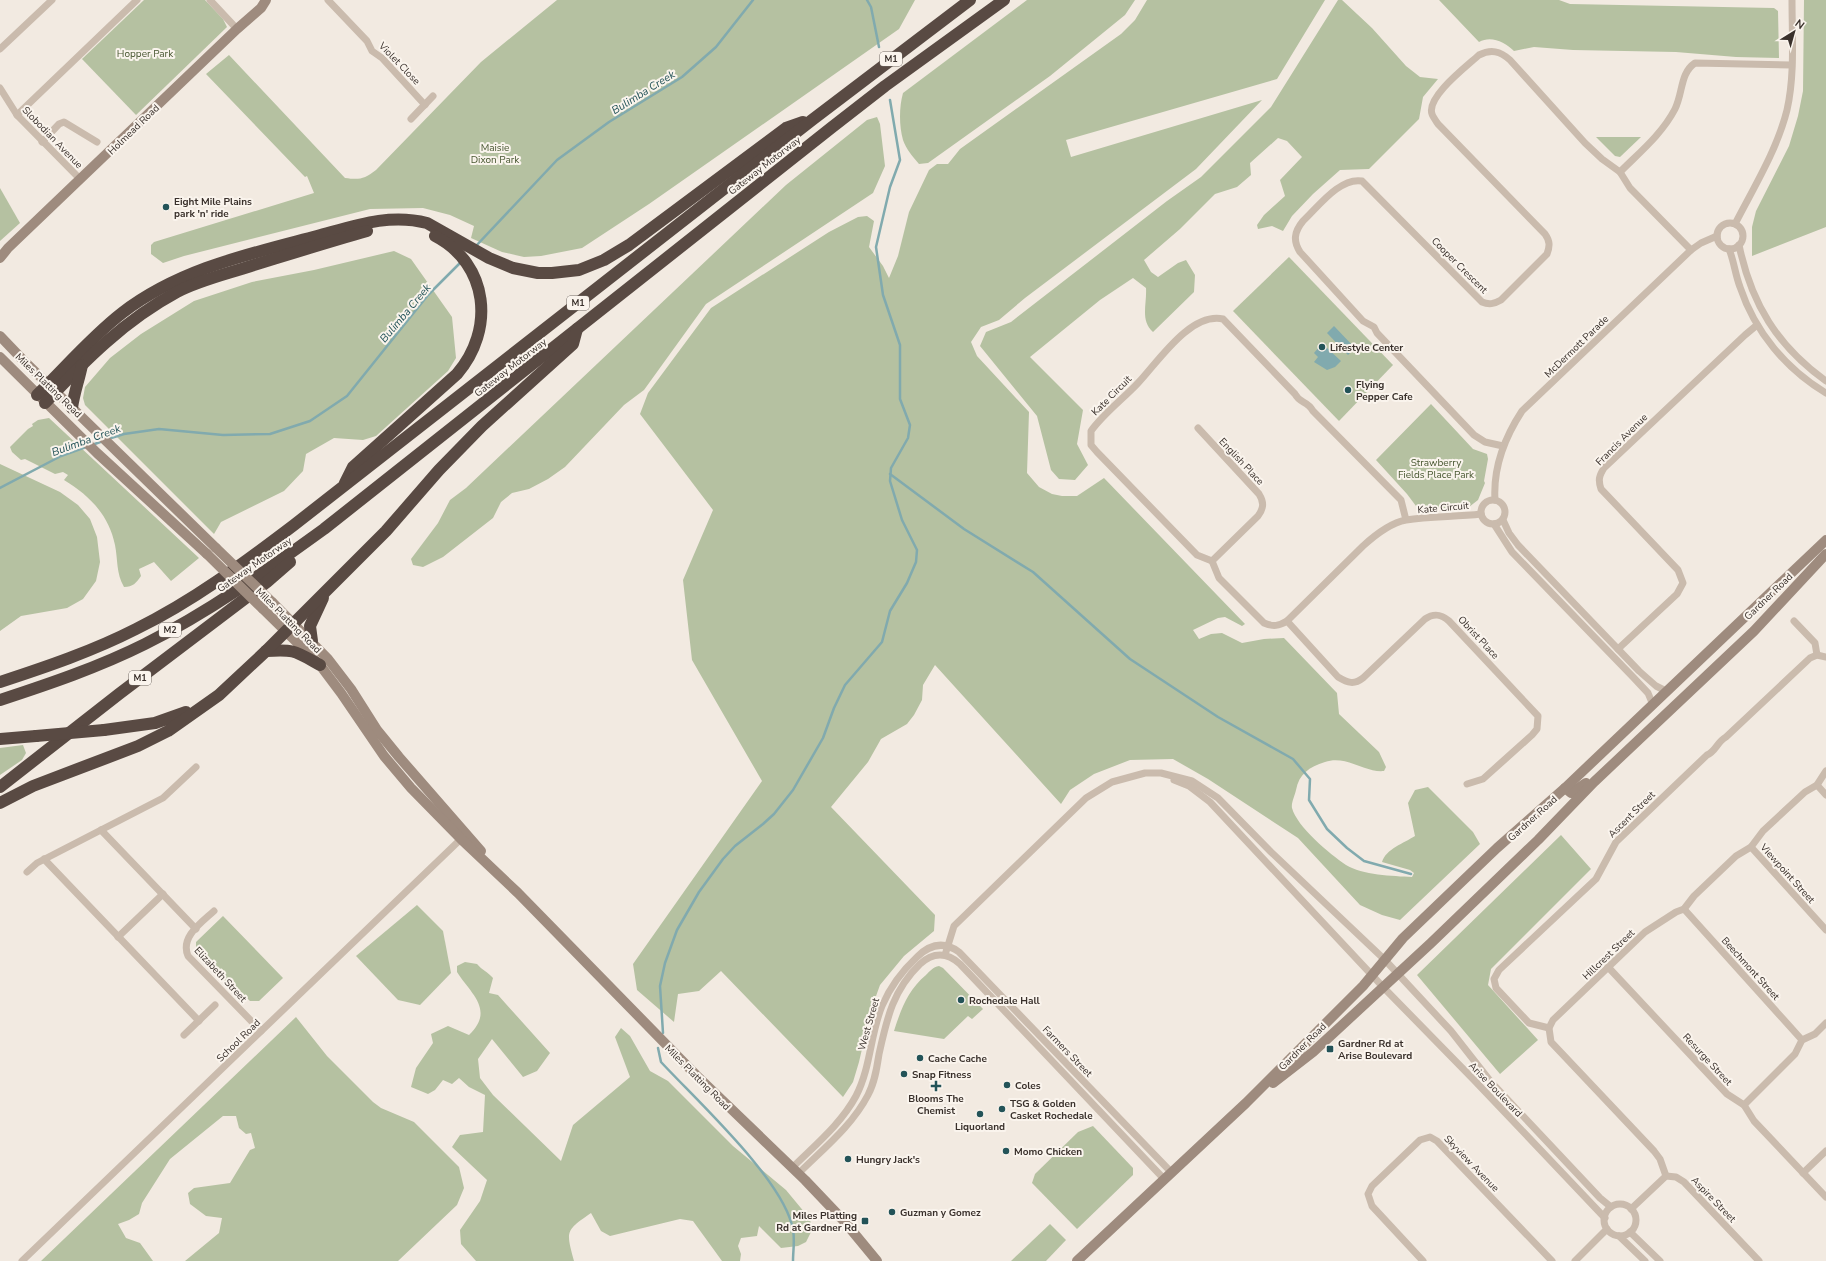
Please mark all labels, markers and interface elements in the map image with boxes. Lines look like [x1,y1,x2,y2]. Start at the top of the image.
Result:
north arrow [1774,12,1814,52]
text: N [1792,16,1808,33]
street label: Violet Close [375,39,423,88]
park label: Hopper Park [117,47,174,61]
road number: M1 [880,52,902,66]
water label: Bulimba Creek [609,67,678,118]
street label: Holmead Road [105,101,163,158]
street label: Slobodian Avenue [19,103,86,172]
street label: Gateway Motorway [726,133,804,198]
park label: Maisie Dixon Park [471,141,520,167]
place label: Eight Mile Plains park 'n' ride [174,195,252,221]
marker: Eight Mile Plains park 'n' ride [161,202,171,212]
street label: Cooper Crescent [1428,235,1491,297]
water label: Bulimba Creek [376,280,435,346]
road number: M1 [567,296,589,310]
street label: McDermott Parade [1541,312,1612,381]
street label: Gateway Motorway [472,335,550,400]
place label: Lifestyle Center [1330,341,1403,355]
marker: Lifestyle Center [1317,342,1327,352]
street label: Miles Platting Road [12,350,85,421]
street label: Kate Circuit [1089,372,1135,419]
place label: Flying Pepper Cafe [1356,378,1413,404]
marker: Flying Pepper Cafe [1343,385,1353,395]
street label: Francis Avenue [1593,411,1651,469]
water label: Bulimba Creek [50,421,123,460]
street label: English Place [1216,435,1267,488]
park label: Strawberry Fields Place Park [1398,456,1475,482]
street label: Kate Circuit [1417,499,1470,517]
street label: Gateway Motorway [214,533,295,596]
street label: Gardner Road [1741,570,1796,623]
street label: Miles Platting Road [252,585,324,657]
street label: Obrist Place [1455,613,1502,662]
road number: M2 [159,623,181,637]
road number: M1 [129,671,151,685]
street label: Ascent Street [1605,788,1659,841]
street label: Gardner Road [1505,793,1561,845]
street label: Viewpoint Street [1756,840,1818,907]
street label: Hillcrest Street [1580,926,1638,983]
street label: Beechmont Street [1718,934,1783,1004]
street label: Elizabeth Street [191,944,250,1006]
place label: Rochedale Hall [969,994,1041,1008]
marker: Rochedale Hall [956,995,966,1005]
street label: West Street [855,996,883,1052]
street label: School Road [214,1016,264,1065]
street label: Gardner Road [1276,1020,1330,1074]
street label: Farmers Street [1039,1023,1096,1081]
street label: Resurge Street [1679,1030,1736,1089]
place label: Gardner Rd at Arise Boulevard [1338,1037,1412,1063]
street label: Miles Platting Road [661,1042,733,1114]
marker: Gardner Rd at Arise Boulevard [1325,1044,1335,1054]
place label: Cache Cache [928,1052,987,1066]
marker: Cache Cache [915,1053,925,1063]
street label: Arise Boulevard [1465,1059,1525,1120]
place label: Snap Fitness [912,1068,971,1082]
marker: Snap Fitness [899,1069,909,1079]
place label: Coles [1015,1079,1041,1093]
marker: Coles [1002,1080,1012,1090]
marker: Blooms The Chemist [931,1081,941,1091]
place label: Blooms The Chemist [908,1092,964,1118]
place label: TSG & Golden Casket Rochedale [1010,1097,1093,1123]
marker: TSG & Golden Casket Rochedale [997,1104,1007,1114]
marker: Liquorland [975,1109,985,1119]
place label: Liquorland [955,1120,1005,1134]
street label: Skyview Avenue [1441,1132,1502,1195]
place label: Momo Chicken [1014,1145,1082,1159]
marker: Momo Chicken [1001,1146,1011,1156]
place label: Hungry Jack's [856,1153,920,1167]
marker: Hungry Jack's [843,1154,853,1164]
street label: Aspire Street [1688,1174,1739,1226]
place label: Guzman y Gomez [900,1206,981,1220]
marker: Guzman y Gomez [887,1207,897,1217]
place label: Miles Platting Rd at Gardner Rd [776,1209,857,1235]
marker: Miles Platting Rd at Gardner Rd [860,1216,870,1226]

